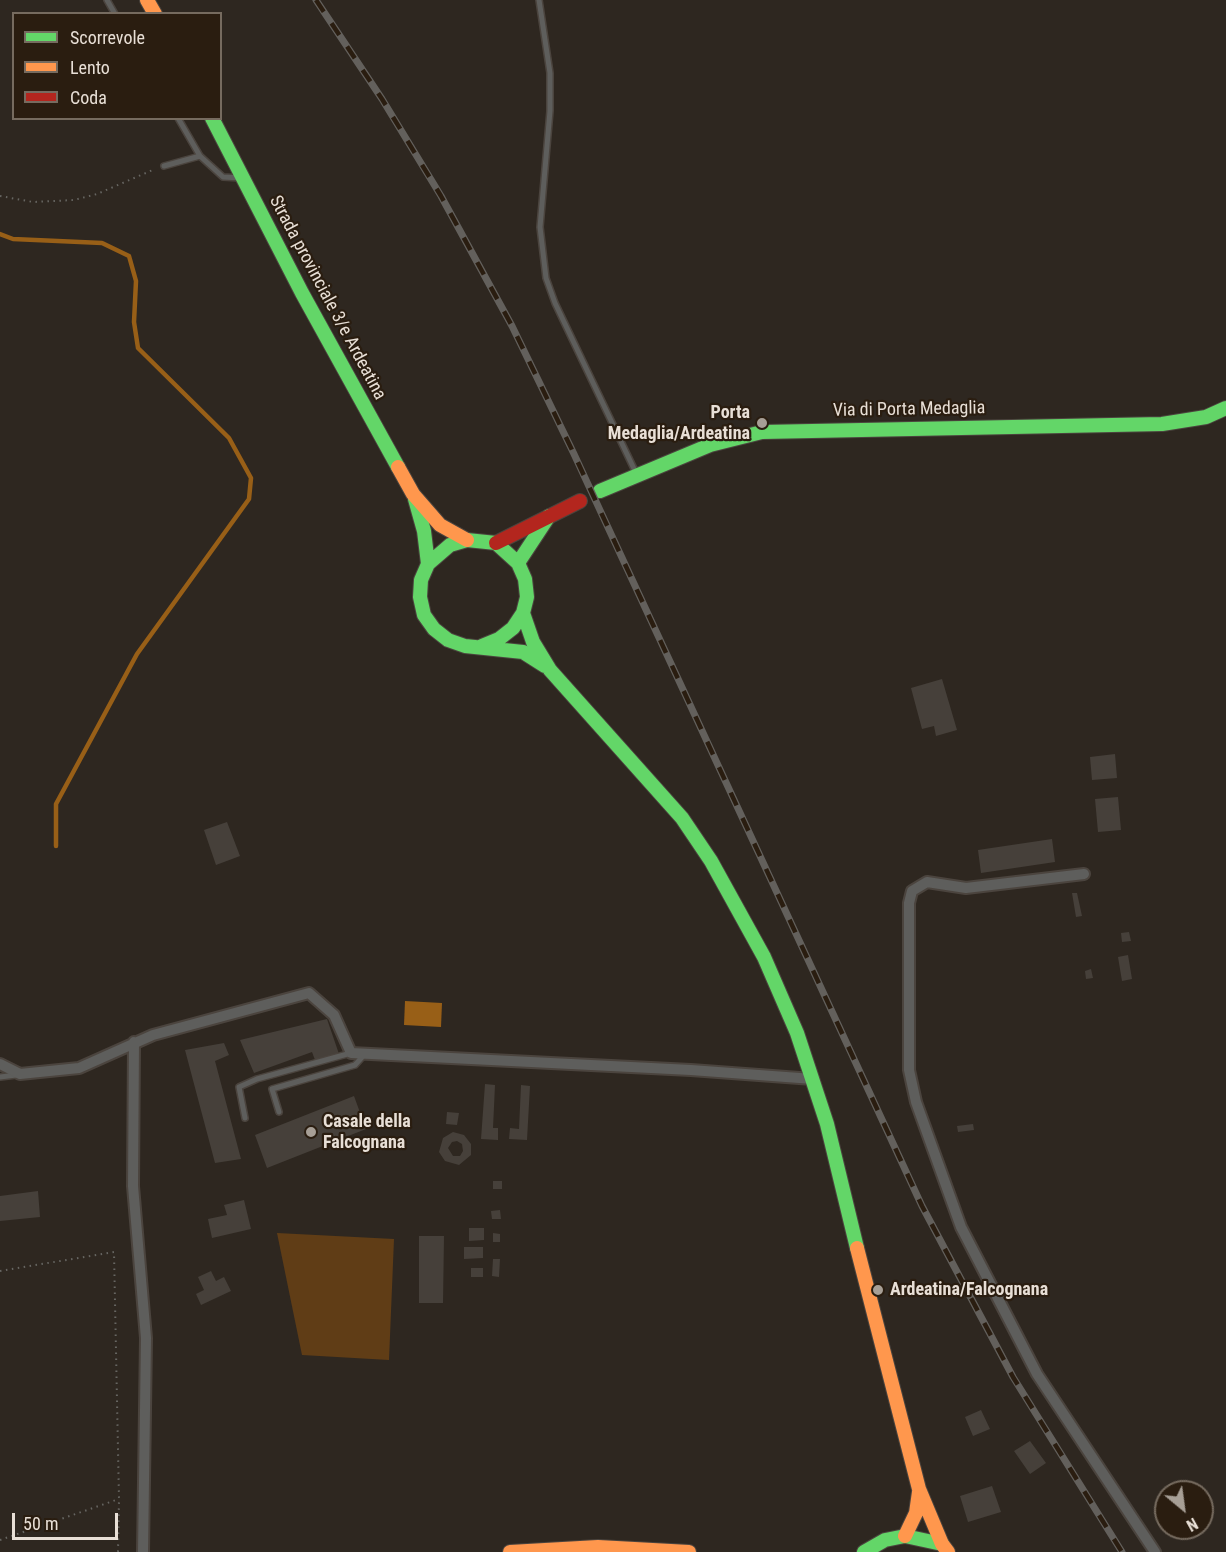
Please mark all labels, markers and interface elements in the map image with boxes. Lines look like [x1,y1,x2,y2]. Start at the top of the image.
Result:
legend [12,12,222,120]
text: Scorrevole [70,27,145,48]
text: Lento [70,57,110,78]
text: Coda [70,87,107,108]
street label: Strada provinciale 3/e Ardeatina [264,192,390,404]
street label: Via di Porta Medaglia [833,398,985,422]
place label: Porta Medaglia/Ardeatina [608,402,750,444]
marker: Porta Medaglia/Ardeatina [755,416,769,430]
place label: Casale della Falcognana [323,1111,411,1154]
marker: Casale della Falcognana [304,1125,318,1139]
place label: Ardeatina/Falcognana [890,1279,1048,1301]
marker: Ardeatina/Falcognana [871,1283,885,1297]
north arrow [1154,1480,1214,1540]
scale bar [15,1501,122,1539]
text: 50 m [23,1513,58,1534]
text: N [1183,1514,1201,1535]

